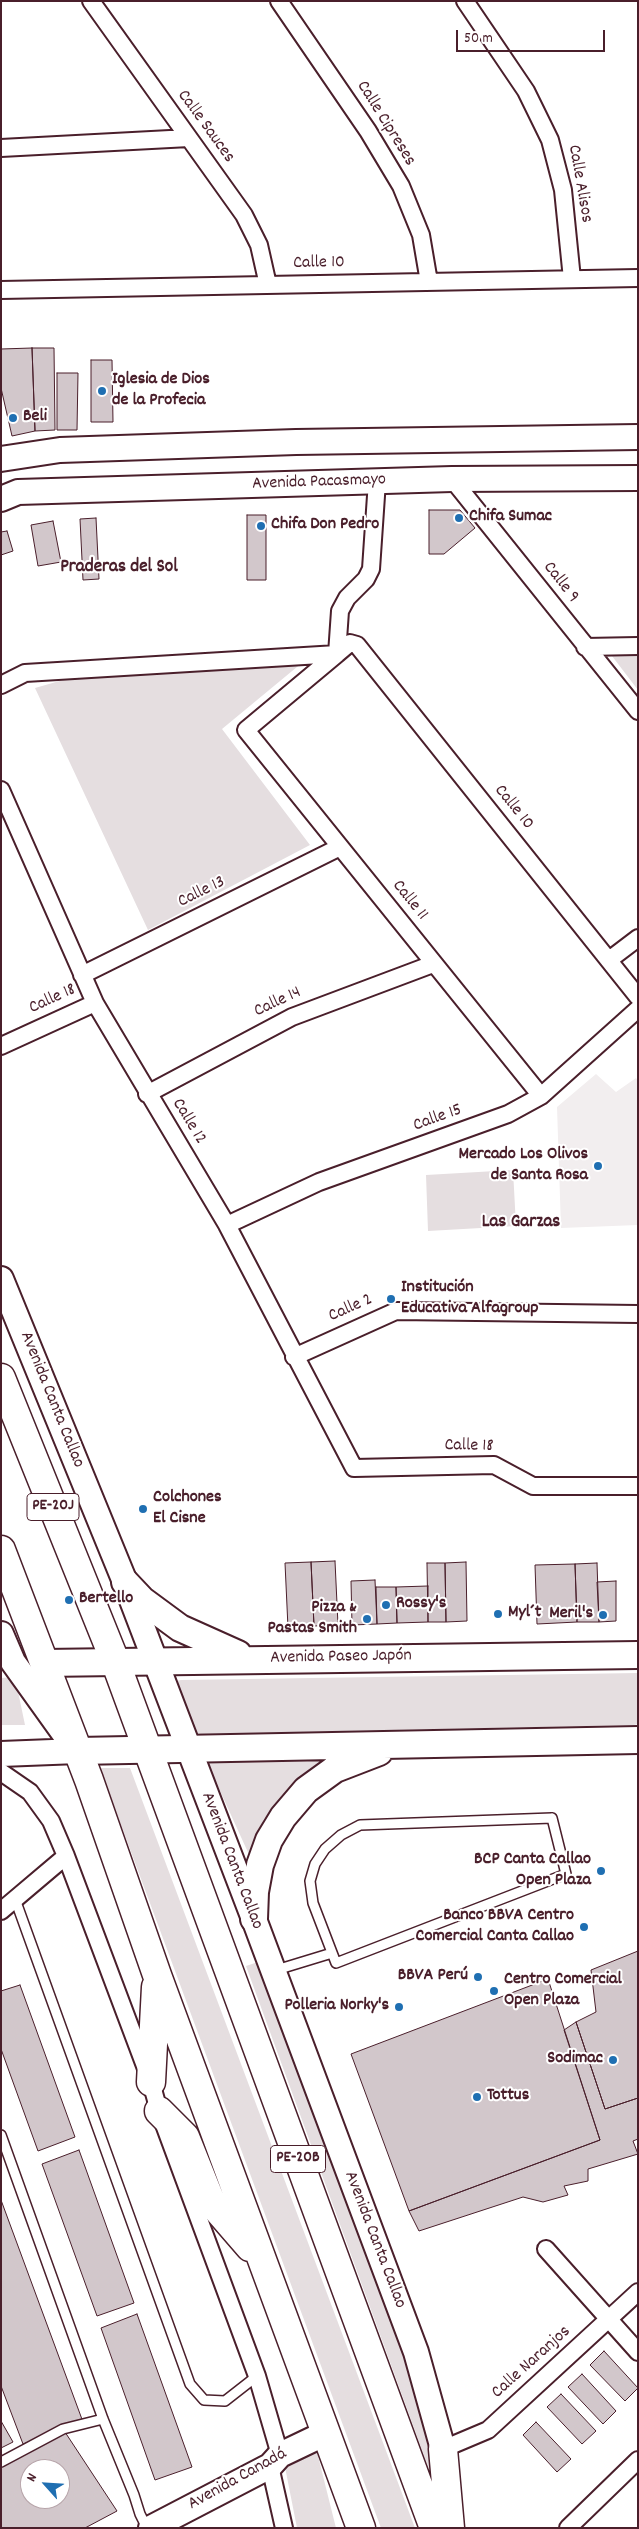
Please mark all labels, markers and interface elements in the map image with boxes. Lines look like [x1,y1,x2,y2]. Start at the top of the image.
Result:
scale bar [459,20,608,52]
text: 50 m [464,28,493,50]
street label: Calle Cipreses [350,78,420,170]
street label: Calle Sauces [171,86,239,168]
street label: Calle Alisos [562,143,596,225]
street label: Calle 10 [293,253,345,275]
place label: Iglesia de Dios de la Profecia [112,370,210,412]
marker: Iglesia de Dios de la Profecia [96,385,108,397]
place label: Beli [23,407,47,429]
marker: Beli [7,412,19,424]
street label: Avenida Pacasmayo [252,470,386,496]
place label: Chifa Sumac [469,507,552,529]
marker: Chifa Sumac [453,512,465,524]
place label: Chifa Don Pedro [271,515,379,537]
marker: Chifa Don Pedro [255,520,267,532]
district label: Praderas del Sol [60,557,178,579]
street label: Calle 9 [537,558,583,608]
street label: Calle 10 [488,781,538,835]
street label: Calle 13 [175,872,229,914]
street label: Calle 11 [386,876,432,926]
street label: Calle 18 [26,980,80,1020]
street label: Calle 14 [251,983,305,1023]
street label: Calle 12 [166,1095,210,1149]
street label: Calle 15 [411,1100,465,1138]
place label: Mercado Los Olivos de Santa Rosa [459,1145,588,1188]
marker: Mercado Los Olivos de Santa Rosa [592,1160,604,1172]
district label: Las Garzas [482,1212,560,1234]
place label: Institución Educativa Alfagroup [401,1278,539,1320]
street label: Calle 2 [326,1290,376,1328]
marker: Institución Educativa Alfagroup [385,1293,397,1305]
street label: Avenida Canta Callao [14,1329,88,1471]
street label: Calle 18 [444,1436,494,1458]
place label: Colchones El Cisne [153,1488,221,1530]
road number: PE-20J [27,1494,79,1520]
marker: Colchones El Cisne [137,1503,149,1515]
place label: Bertello [79,1589,133,1611]
marker: Bertello [63,1594,75,1606]
place label: Rossy's [396,1594,446,1616]
place label: Pizza & Pastas Smith [268,1598,357,1640]
marker: Rossy's [380,1599,392,1611]
place label: Myl´t [508,1603,541,1625]
place label: Meril's [549,1604,593,1626]
marker: Myl´t [492,1608,504,1620]
marker: Meril's [597,1609,609,1621]
marker: Pizza & Pastas Smith [361,1613,373,1625]
street label: Avenida Paseo Japón [270,1646,412,1670]
street label: Avenida Canta Callao [195,1789,267,1933]
place label: BCP Canta Callao Open Plaza [474,1850,591,1892]
marker: BCP Canta Callao Open Plaza [595,1865,607,1877]
place label: Banco BBVA Centro Comercial Canta Callao [416,1906,574,1948]
marker: Banco BBVA Centro Comercial Canta Callao [578,1921,590,1933]
place label: BBVA Perú [398,1966,468,1988]
place label: Centro Comercial Open Plaza [504,1970,622,2012]
marker: BBVA Perú [472,1971,484,1983]
marker: Centro Comercial Open Plaza [488,1985,500,1997]
place label: Polleria Norky's [284,1996,389,2018]
marker: Polleria Norky's [393,2001,405,2013]
place label: Sodimac [547,2049,603,2071]
marker: Sodimac [607,2054,619,2066]
place label: Tottus [487,2086,529,2108]
marker: Tottus [471,2091,483,2103]
road number: PE-20B [270,2146,326,2172]
street label: Avenida Canta Callao [338,2168,410,2312]
street label: Calle Naranjos [488,2322,576,2404]
street label: Avenida Canadá [185,2444,291,2516]
north arrow [20,2459,70,2509]
text: N [22,2470,43,2485]

